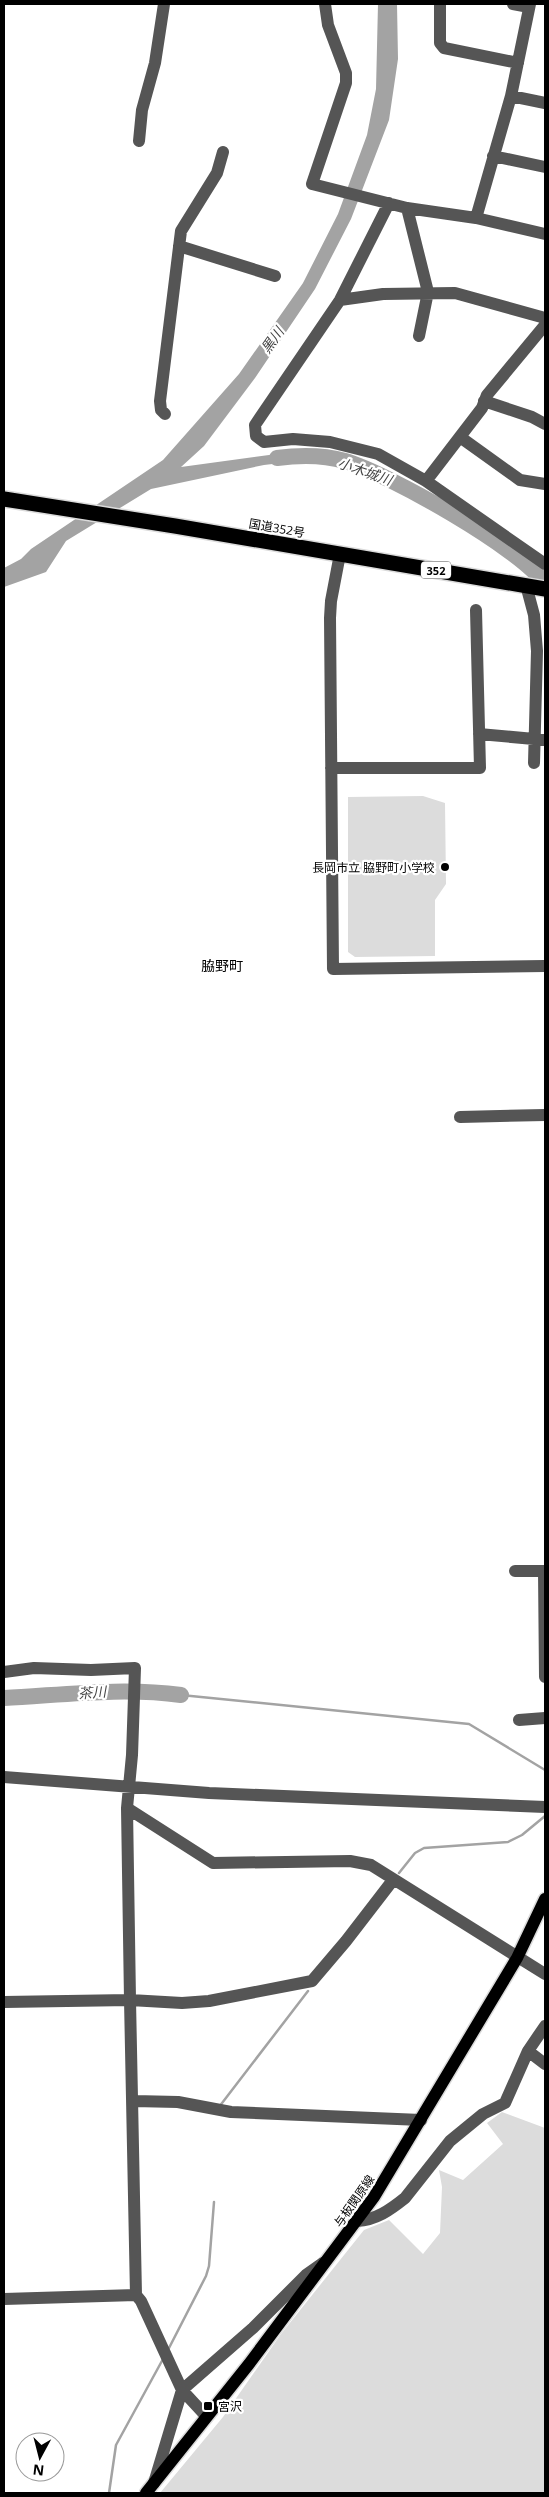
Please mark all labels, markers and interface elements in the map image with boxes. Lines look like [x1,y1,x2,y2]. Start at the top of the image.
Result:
water label: 黒川 [256,321,289,357]
water label: 小木城川 [335,453,396,490]
street label: 国道352号 [248,515,306,541]
road number: 352 [421,562,451,578]
place label: 長岡市立 脇野町小学校 [312,859,435,876]
marker: 長岡市立 脇野町小学校 [439,861,451,873]
district label: 脇野町 [201,956,243,975]
water label: 茶川 [77,1681,109,1702]
street label: 与板関原線 [330,2172,378,2230]
place label: 宮沢 [218,2398,242,2415]
marker: 宮沢 [202,2400,214,2412]
north arrow [15,2432,65,2482]
text: N [32,2460,45,2481]

